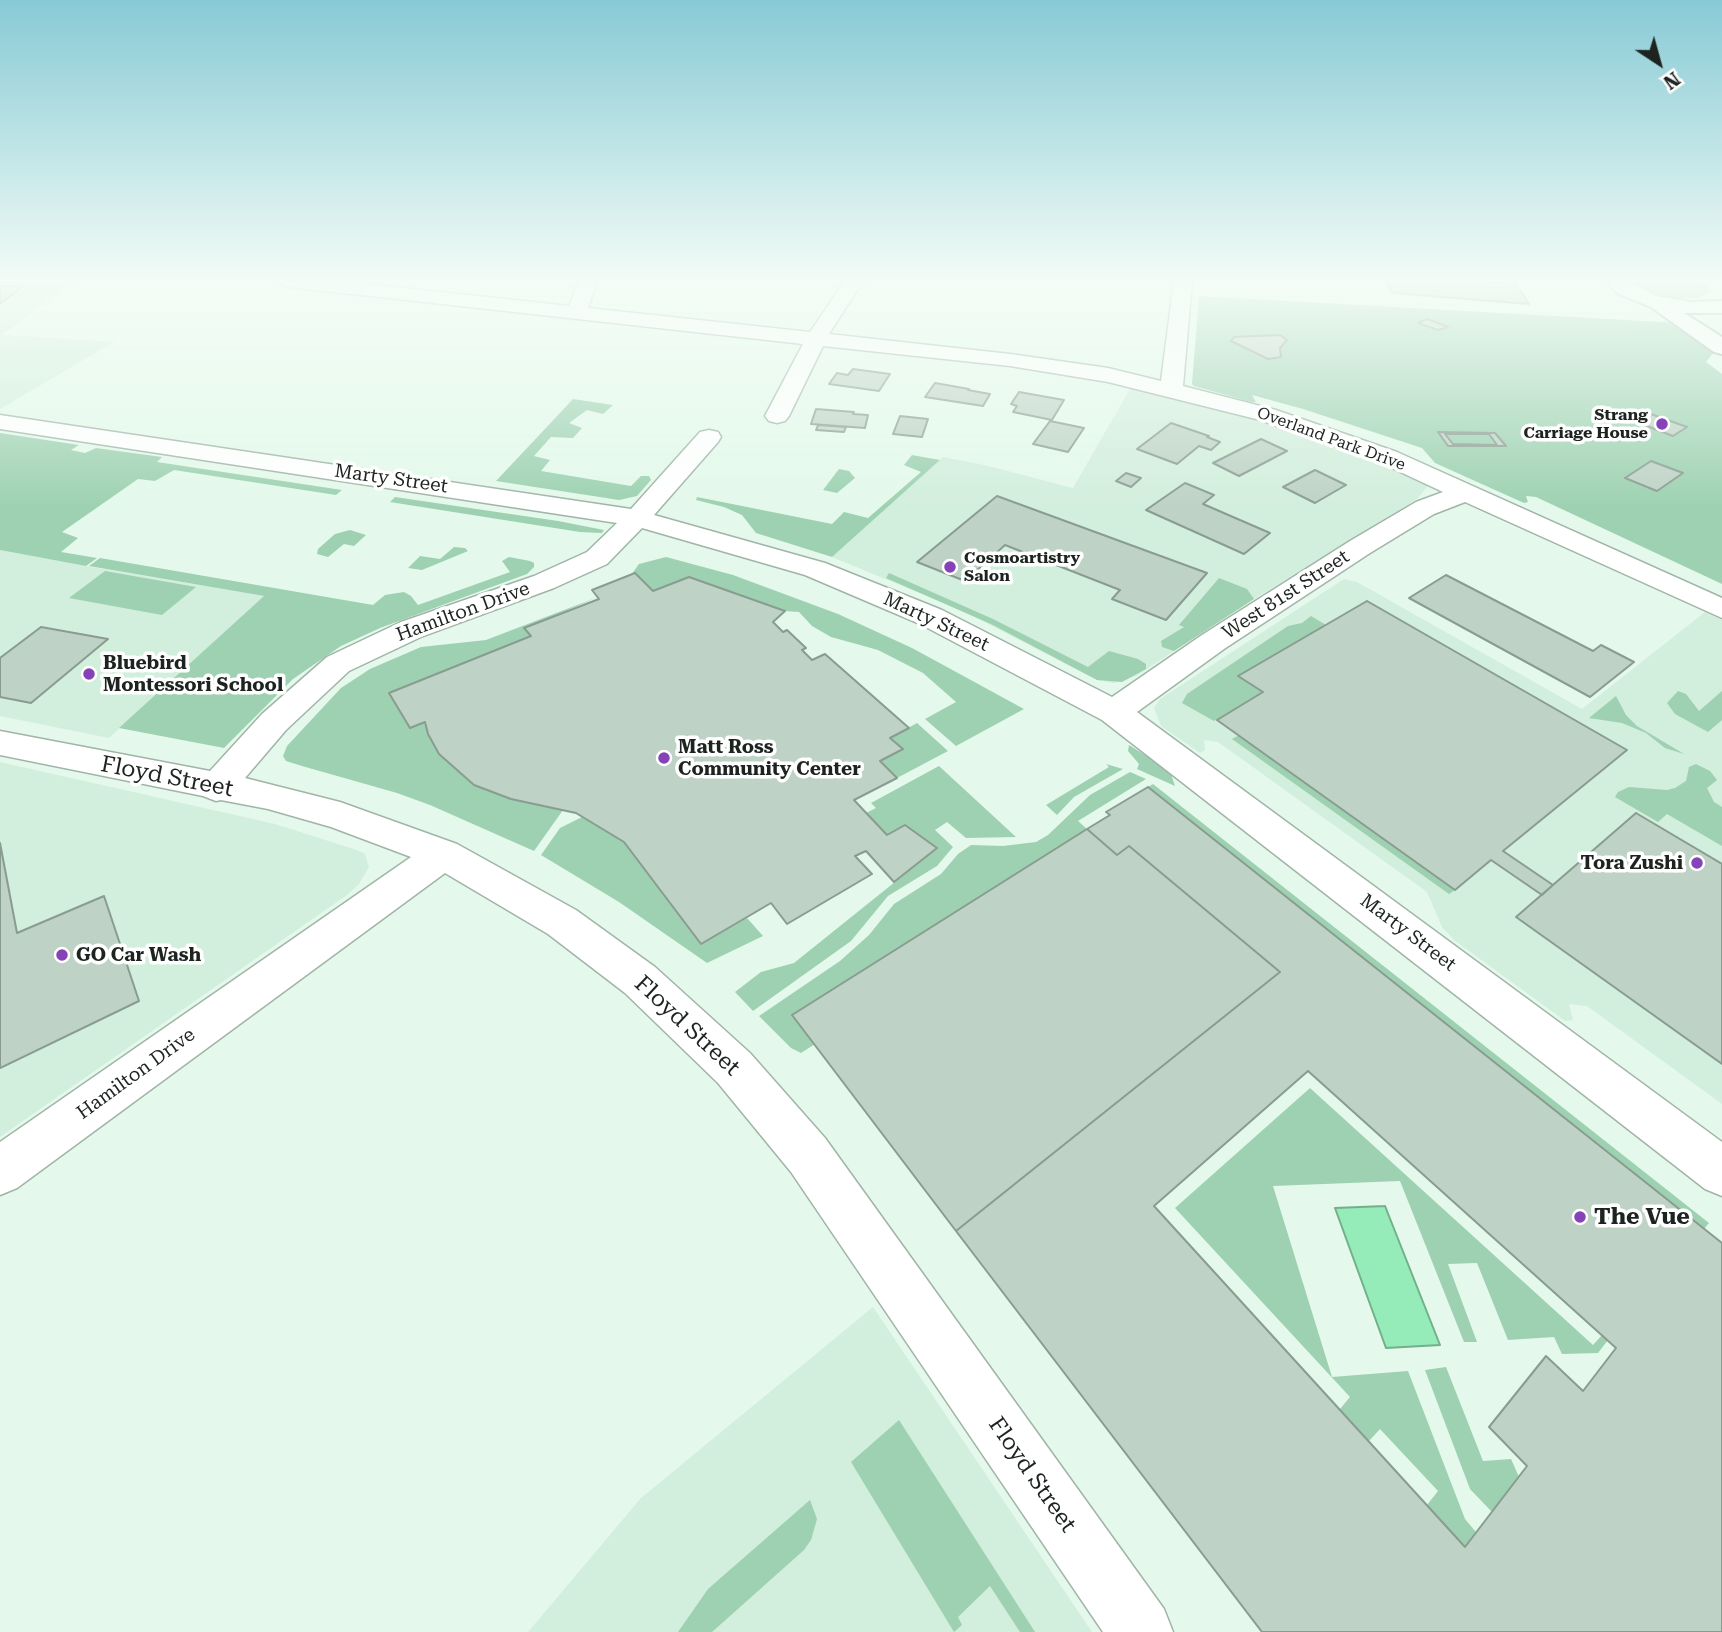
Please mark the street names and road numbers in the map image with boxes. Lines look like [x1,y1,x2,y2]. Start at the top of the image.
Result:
street label: Overland Park Drive [1254,403,1408,475]
street label: Marty Street [333,460,449,498]
street label: West 81st Street [1218,546,1354,644]
street label: Hamilton Drive [393,577,533,647]
street label: Marty Street [879,588,993,656]
street label: Floyd Street [98,751,236,803]
street label: Marty Street [1356,890,1460,976]
street label: Floyd Street [629,970,745,1082]
street label: Hamilton Drive [72,1024,200,1124]
street label: Floyd Street [982,1412,1082,1538]

